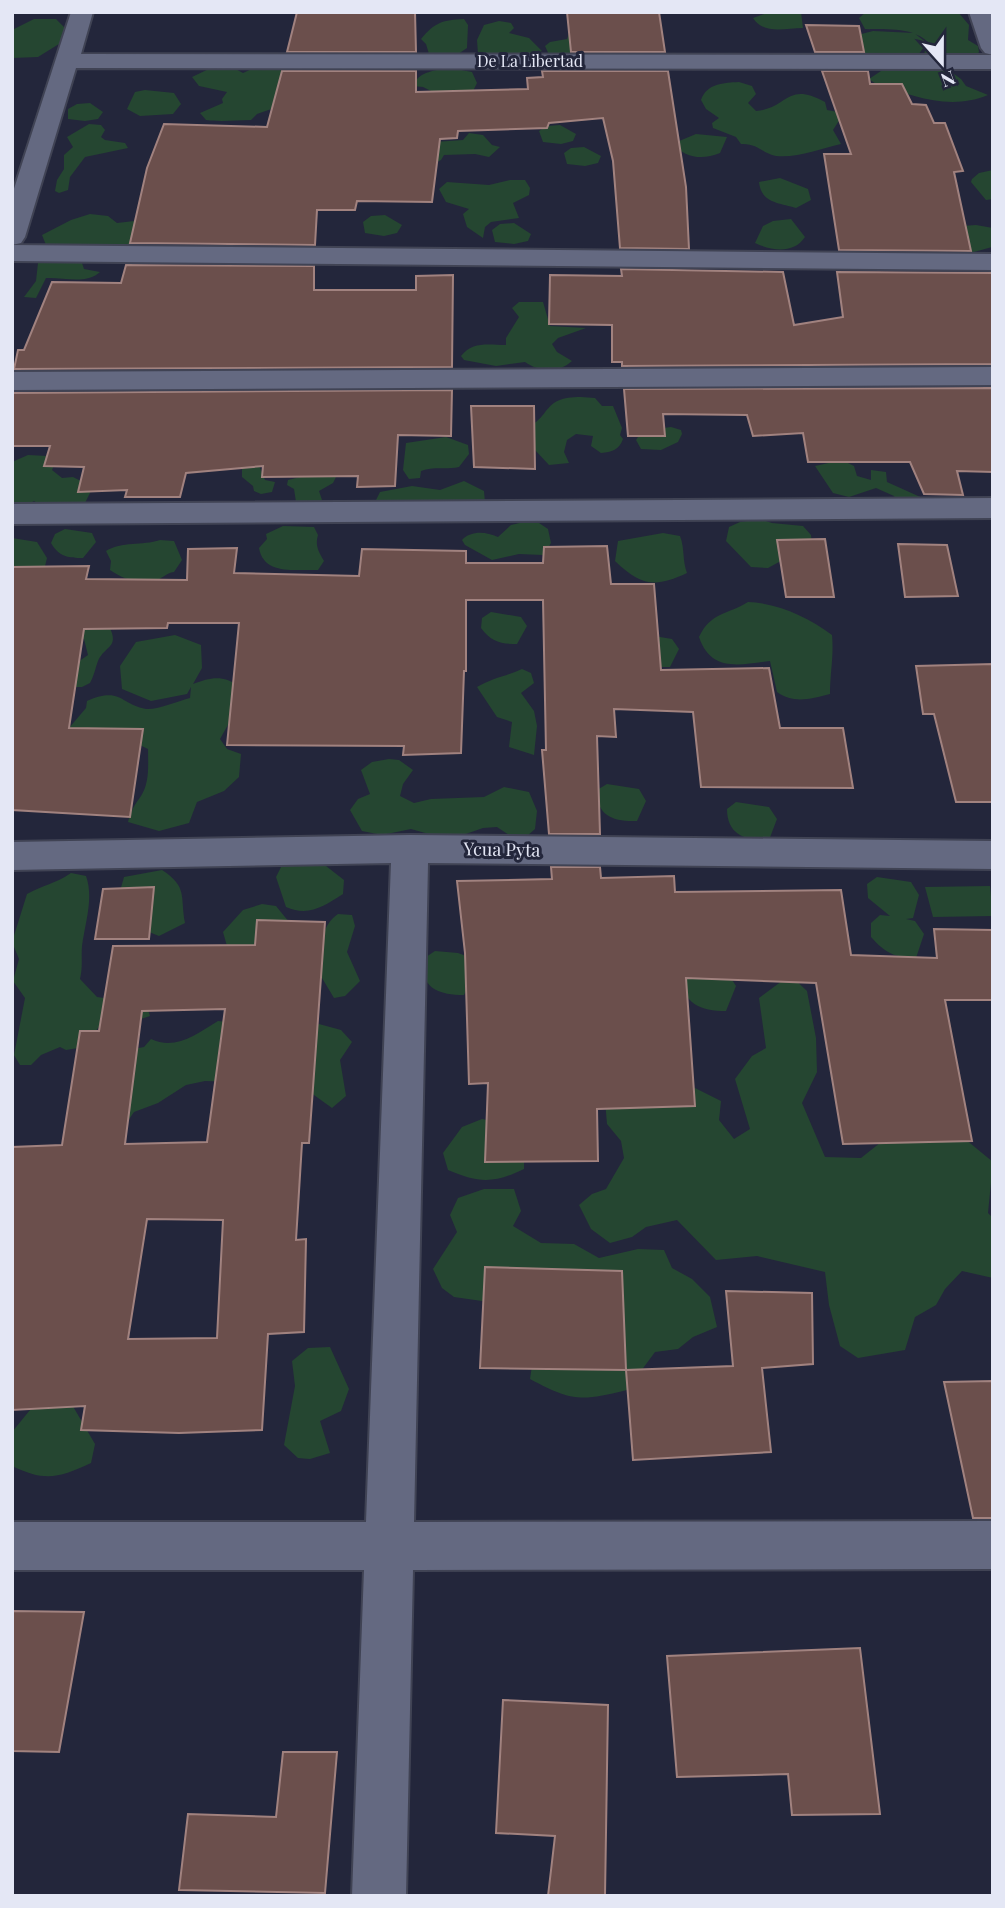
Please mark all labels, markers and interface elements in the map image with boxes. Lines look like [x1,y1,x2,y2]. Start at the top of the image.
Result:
north arrow [907,28,977,98]
street label: De La Libertad [477,50,583,71]
text: N [937,65,960,94]
street label: Ycua Pyta [462,836,541,862]

